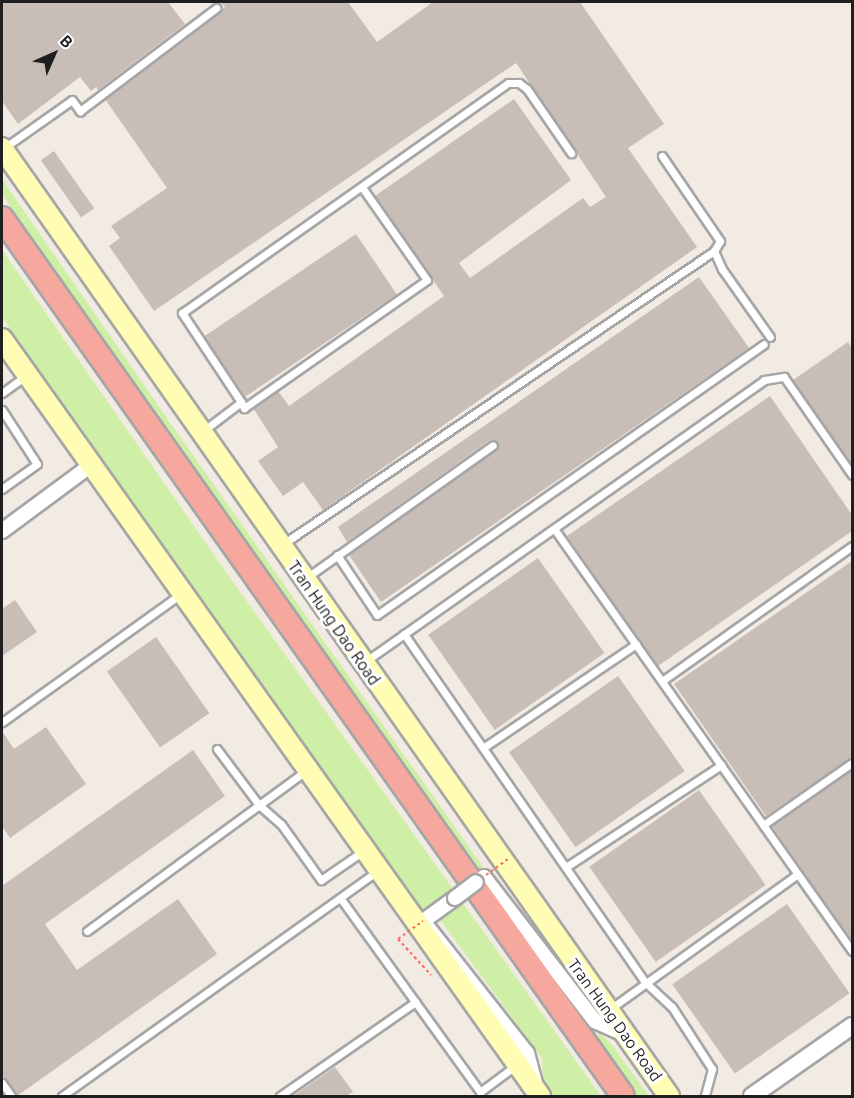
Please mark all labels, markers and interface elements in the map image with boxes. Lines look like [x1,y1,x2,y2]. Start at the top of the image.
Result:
north arrow [24,24,84,84]
text: B [57,31,77,51]
street label: Tran Hung Dao Road [284,557,384,689]
street label: Tran Hung Dao Road [564,955,666,1085]

